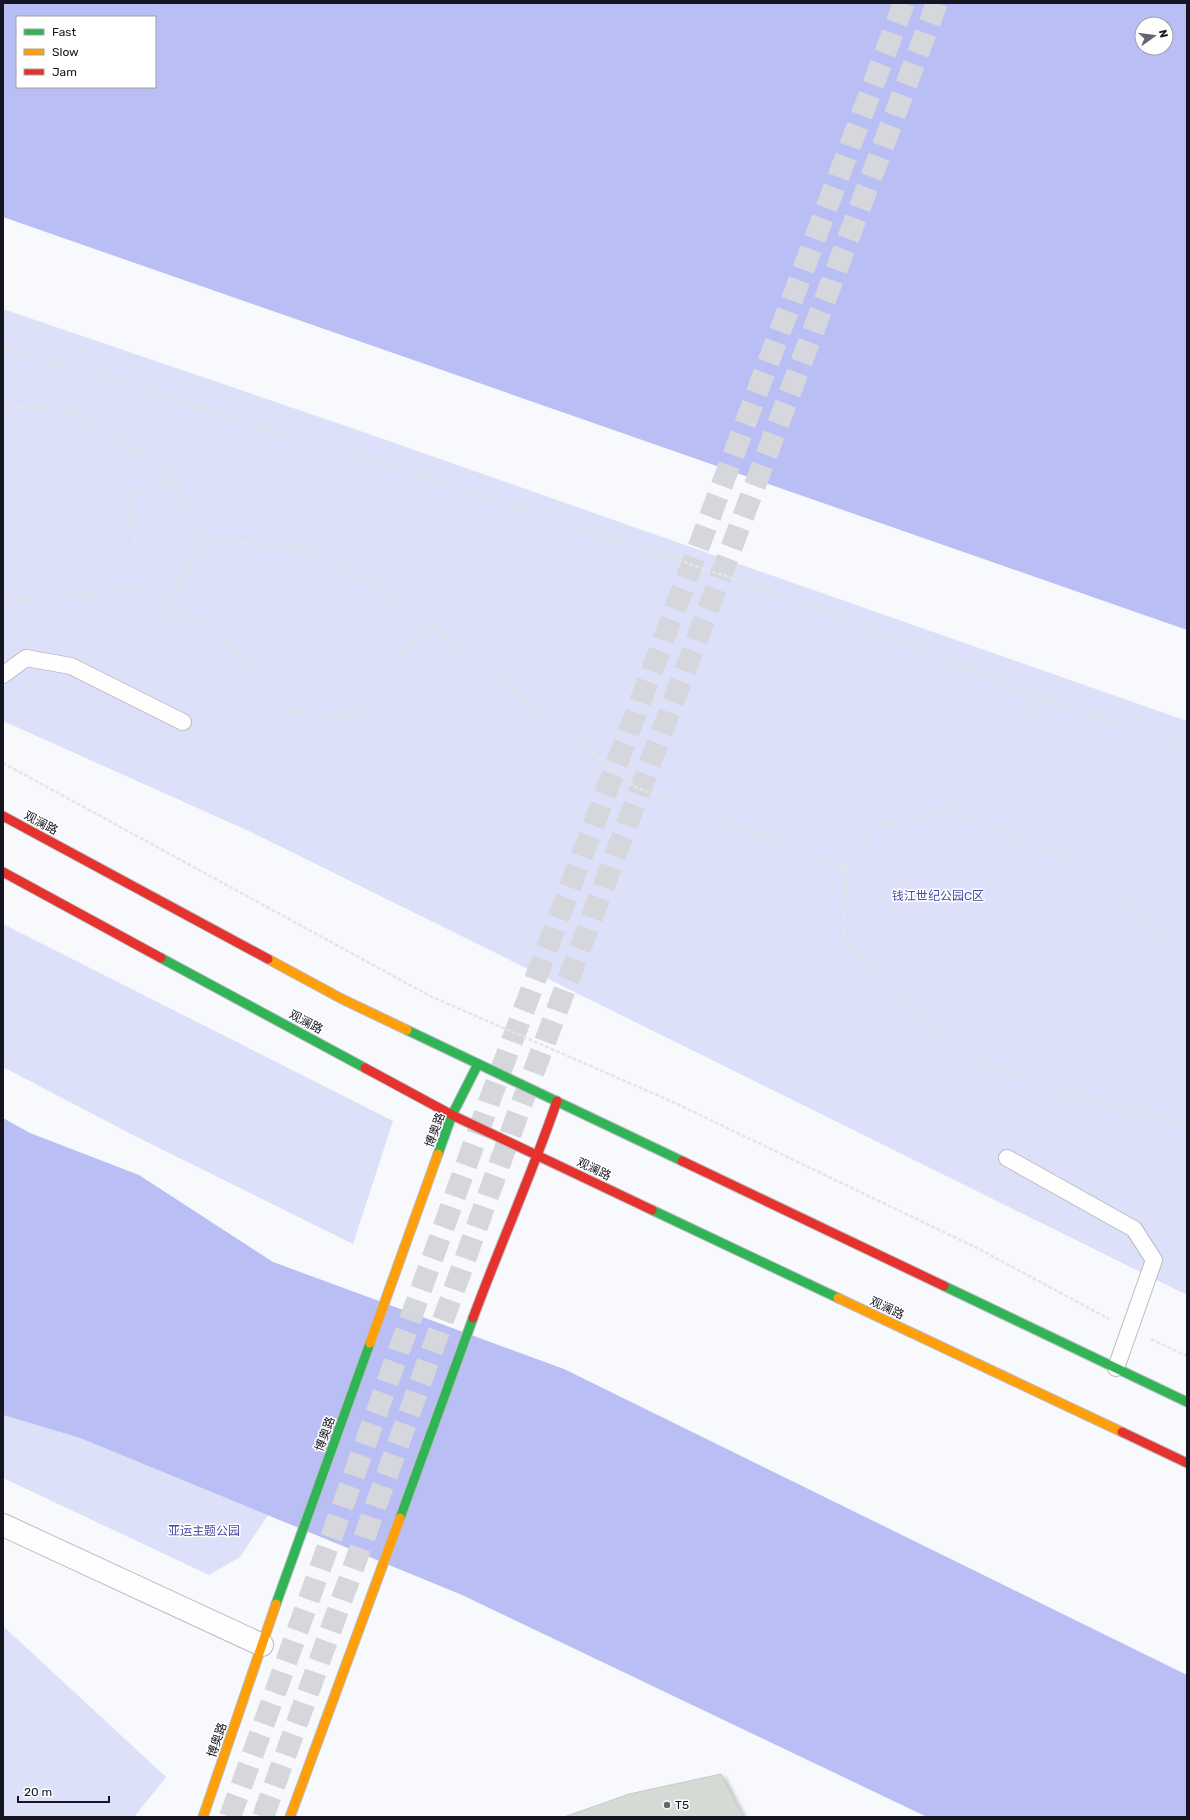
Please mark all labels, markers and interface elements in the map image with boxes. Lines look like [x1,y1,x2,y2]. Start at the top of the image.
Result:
legend [16,16,156,88]
north arrow [1134,16,1174,56]
text: Fast [52,25,76,39]
text: N [1156,28,1171,39]
text: Slow [52,45,79,59]
text: Jam [52,65,77,79]
street label: 观澜路 [22,808,60,838]
park label: 钱江世纪公园C区 [892,889,984,903]
street label: 观澜路 [287,1007,325,1037]
street label: 博奥路 [422,1111,448,1149]
street label: 观澜路 [575,1155,613,1183]
street label: 观澜路 [868,1294,906,1322]
street label: 博奥路 [312,1415,338,1453]
park label: 亚运主题公园 [168,1524,240,1538]
street label: 博奥路 [205,1721,229,1759]
scale bar [18,1778,109,1804]
text: 20 m [24,1785,52,1799]
place label: T5 [675,1798,689,1812]
marker: T5 [662,1800,672,1810]

